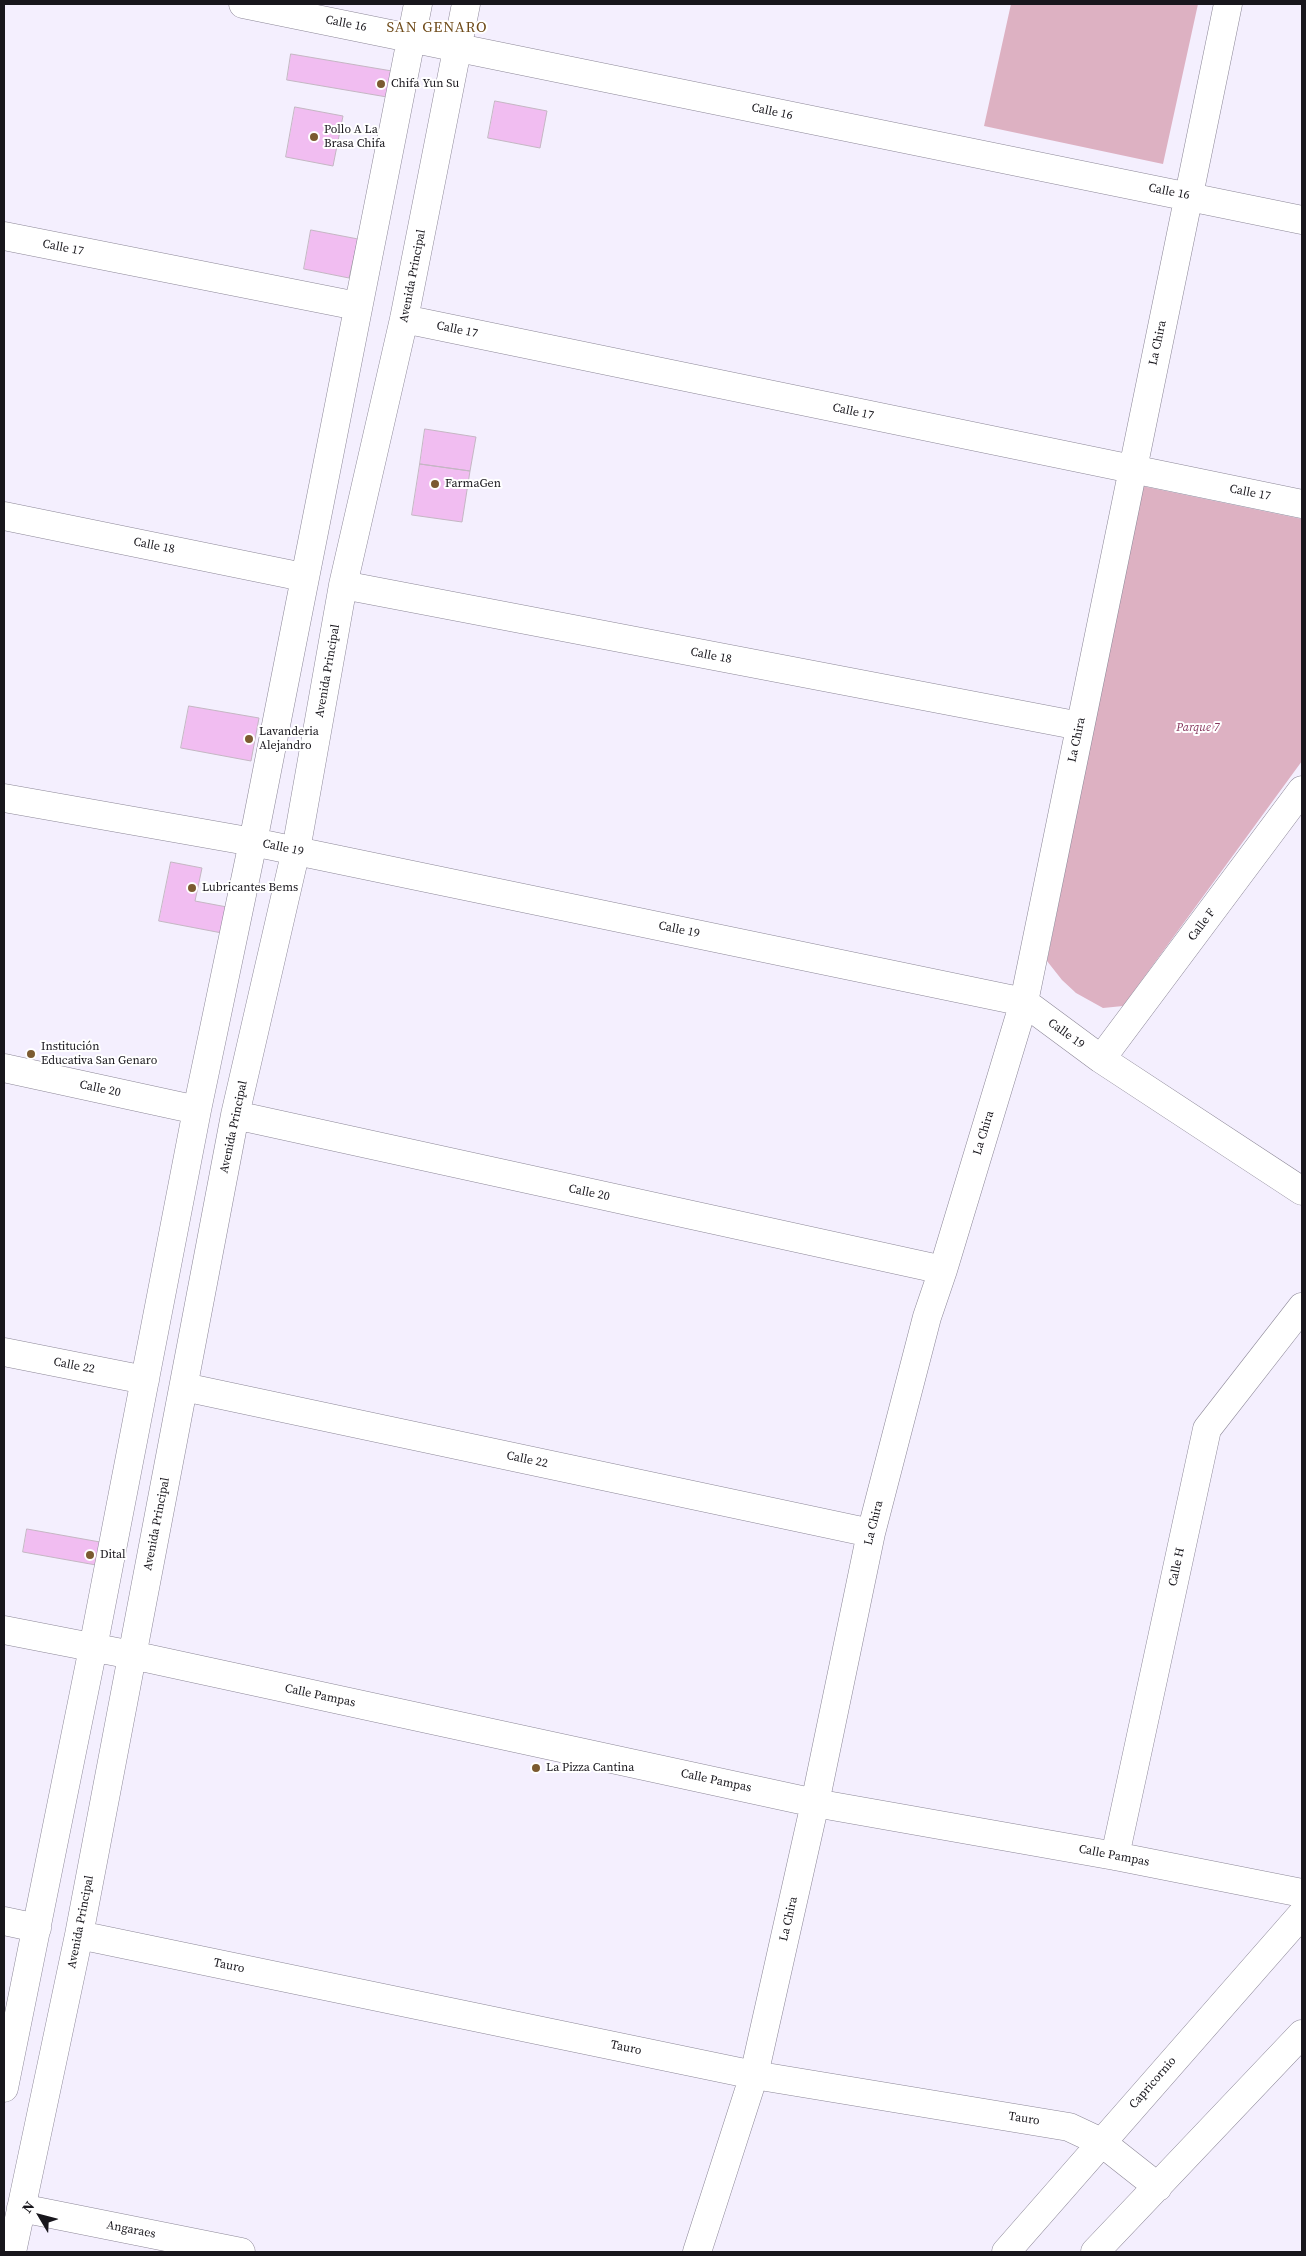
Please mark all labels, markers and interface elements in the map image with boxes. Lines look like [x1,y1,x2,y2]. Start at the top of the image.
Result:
street label: Calle 16 [324,13,368,35]
district label: SAN GENARO [385,19,489,37]
place label: Chifa Yun Su [391,77,459,91]
marker: Chifa Yun Su [375,78,387,90]
street label: Calle 16 [750,101,794,123]
place label: Pollo A La Brasa Chifa [324,123,385,151]
marker: Pollo A La Brasa Chifa [308,131,320,143]
street label: Calle 16 [1147,181,1191,203]
street label: Avenida Principal [397,228,429,324]
street label: Calle 17 [41,237,85,259]
street label: Calle 17 [435,319,479,341]
street label: La Chira [1146,319,1170,367]
street label: Calle 17 [831,401,875,423]
place label: FarmaGen [445,477,501,491]
marker: FarmaGen [429,478,441,490]
street label: Calle 17 [1228,482,1272,504]
street label: Calle 18 [132,535,176,557]
street label: Avenida Principal [313,623,343,719]
street label: Calle 18 [689,645,733,667]
street label: La Chira [1065,716,1089,764]
park label: Parque 7 [1176,721,1220,735]
place label: Lavanderia Alejandro [259,725,319,753]
marker: Lavanderia Alejandro [243,733,255,745]
street label: Calle 19 [261,837,305,859]
place label: Lubricantes Bems [202,881,298,895]
marker: Lubricantes Bems [186,882,198,894]
street label: Calle F [1185,906,1219,944]
street label: Calle 19 [657,919,701,941]
street label: Calle 19 [1045,1016,1087,1052]
place label: Institución Educativa San Genaro [41,1040,157,1068]
marker: Institución Educativa San Genaro [25,1048,37,1060]
street label: Calle 20 [78,1078,122,1100]
street label: Avenida Principal [217,1079,251,1175]
street label: La Chira [970,1109,998,1157]
street label: Calle 20 [567,1182,611,1204]
street label: Calle 22 [52,1355,96,1377]
street label: Calle 22 [505,1449,549,1471]
street label: Avenida Principal [141,1476,173,1572]
street label: La Chira [862,1499,886,1547]
street label: Calle H [1166,1546,1188,1588]
place label: Dital [100,1548,126,1562]
marker: Dital [84,1549,96,1561]
street label: Calle Pampas [283,1681,357,1711]
place label: La Pizza Cantina [546,1761,634,1775]
marker: La Pizza Cantina [530,1762,542,1774]
street label: Calle Pampas [679,1766,753,1796]
street label: Calle Pampas [1077,1842,1151,1870]
street label: Avenida Principal [65,1874,97,1970]
street label: La Chira [777,1895,801,1943]
street label: Tauro [212,1956,246,1976]
street label: Tauro [609,2038,643,2058]
street label: Capricornio [1127,2054,1179,2112]
street label: Tauro [1007,2109,1041,2129]
north arrow [15,2191,65,2241]
text: N [17,2197,39,2217]
street label: Angaraes [105,2218,157,2242]

